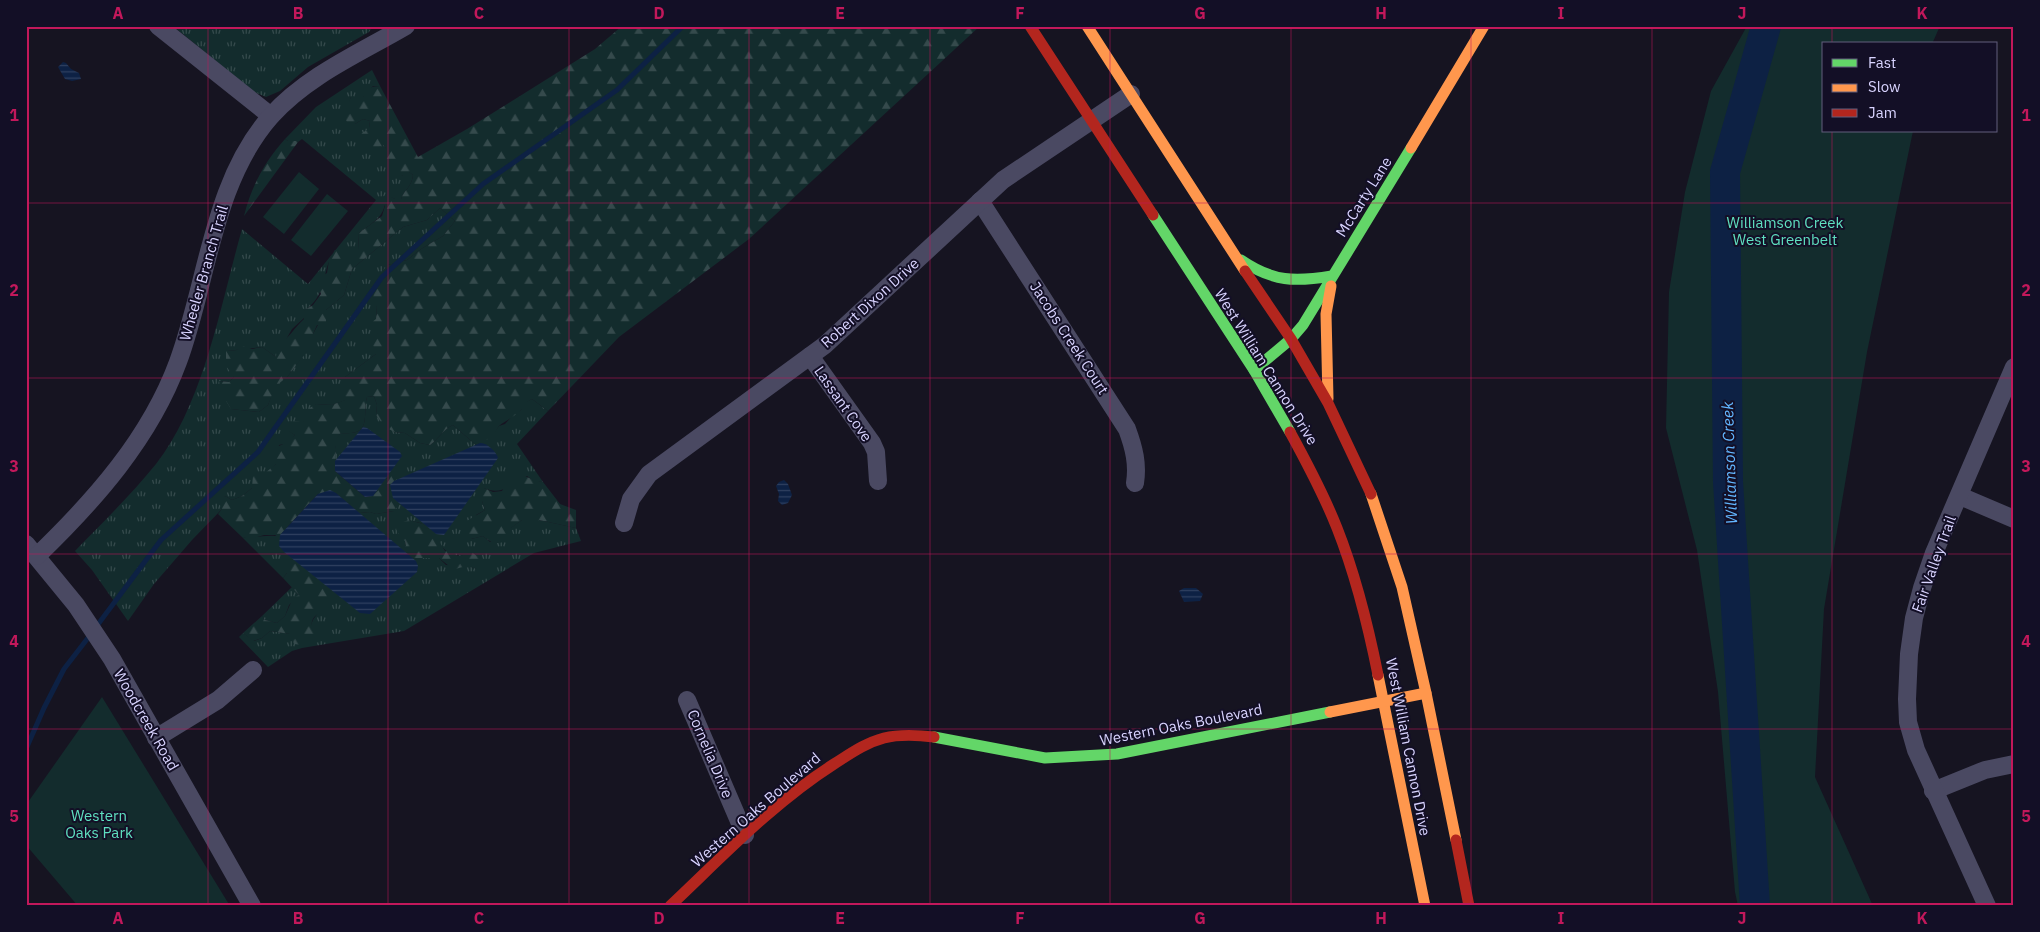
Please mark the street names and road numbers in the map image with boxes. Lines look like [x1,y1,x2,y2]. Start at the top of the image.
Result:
street label: McCarty Lane [1331,153,1396,240]
street label: Wheeler Branch Trail [175,203,232,343]
street label: Robert Dixon Drive [817,254,923,352]
street label: Jacobs Creek Court [1026,278,1113,398]
street label: West William Cannon Drive [1211,285,1322,448]
street label: Lassant Cove [810,362,877,445]
street label: Fair Valley Trail [1907,513,1960,615]
street label: West William Cannon Drive [1382,656,1435,837]
street label: Woodcreek Road [110,666,183,774]
street label: Western Oaks Boulevard [1098,699,1264,750]
street label: Cornelia Drive [683,707,738,801]
street label: Western Oaks Boulevard [687,748,824,871]

